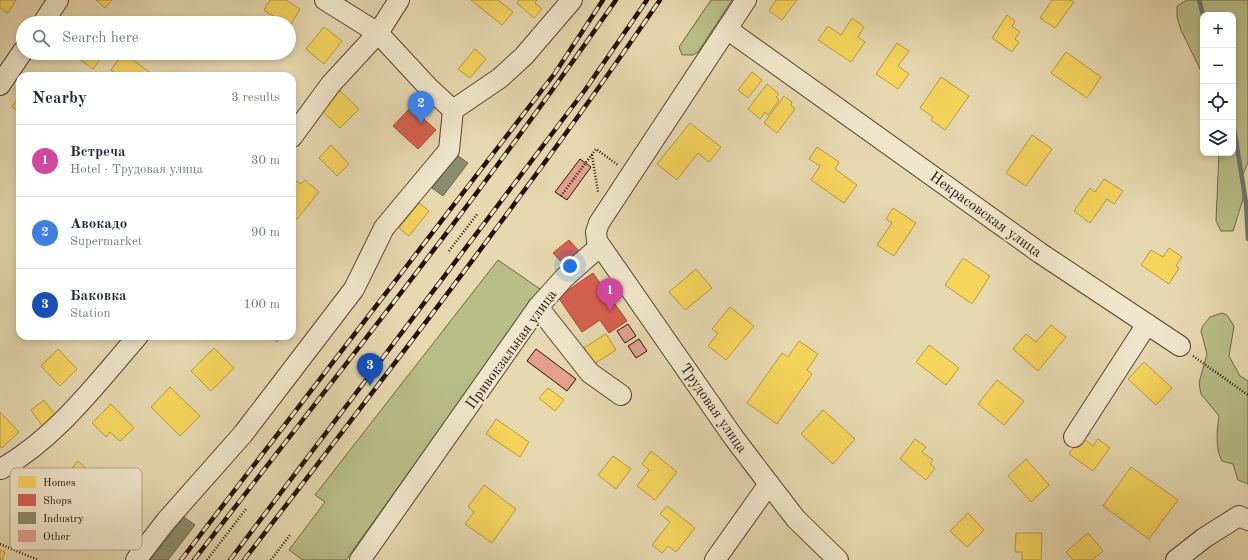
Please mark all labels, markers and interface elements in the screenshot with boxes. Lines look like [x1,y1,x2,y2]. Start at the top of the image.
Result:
map controls [1200,12,1236,156]
button: + [1200,12,1236,48]
search box [16,16,296,60]
icon: search [30,27,52,49]
text: Search here [62,31,139,46]
button: − [1200,48,1236,84]
button: locate [1200,84,1236,120]
text: Nearby [32,90,87,107]
text: 3 results [231,91,280,104]
pin: 2 [408,91,434,124]
button: layers [1200,120,1236,156]
text: Встреча [70,145,126,160]
text: 1 [41,154,49,167]
text: 30 m [251,154,280,167]
text: Hotel · Трудовая улица [70,163,203,176]
street label: Некрасовская улица [926,170,1044,261]
text: Авокадо [70,217,127,232]
text: 2 [41,226,49,239]
text: 90 m [251,226,280,239]
text: Supermarket [70,235,142,248]
your location [560,256,580,276]
pin: 1 [597,278,623,311]
street label: Привокзальная улица [464,287,561,412]
text: Баковка [70,289,127,304]
text: 3 [41,298,49,311]
text: 100 m [243,298,280,311]
text: Station [70,307,111,320]
pin: 3 [357,353,383,386]
street label: Трудовая улица [676,361,749,457]
legend [10,468,142,550]
text: Homes [43,478,76,489]
text: Shops [43,496,72,507]
text: Industry [43,514,84,525]
text: Other [43,532,71,543]

